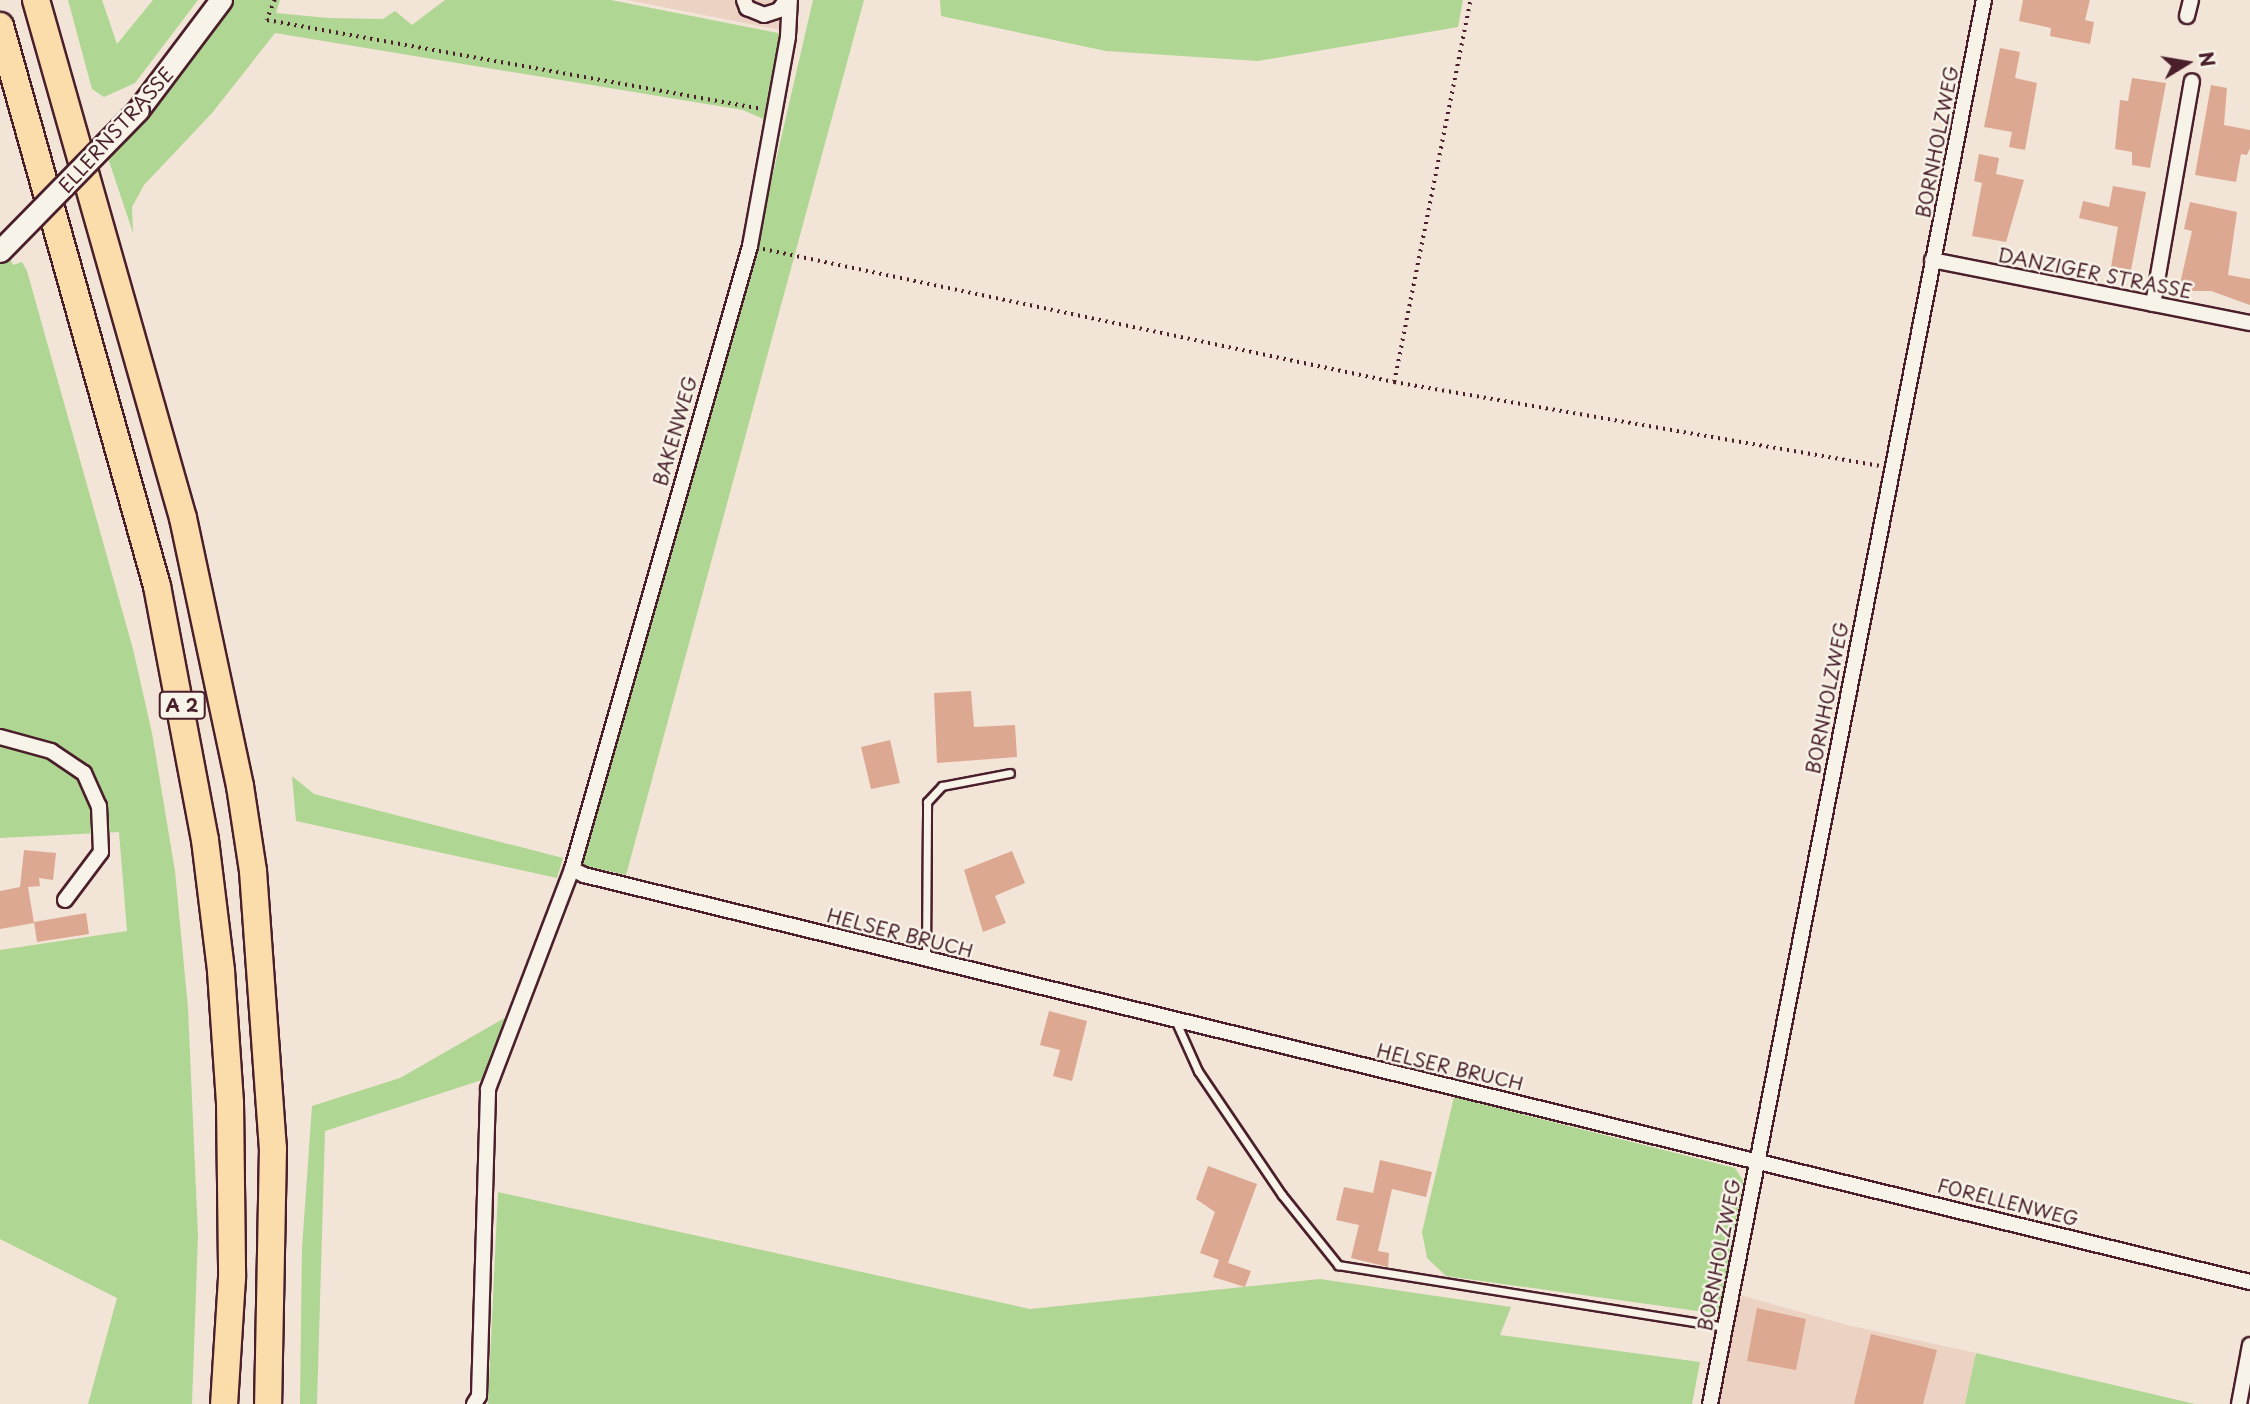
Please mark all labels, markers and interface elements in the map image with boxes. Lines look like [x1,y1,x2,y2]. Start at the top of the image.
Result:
north arrow [2152,28,2222,98]
text: N [2192,49,2223,69]
street label: ELLERNSTRASSE [54,63,178,197]
street label: BORNHOLZWEG [1911,64,1963,220]
street label: DANZIGER STRASSE [1995,243,2195,303]
street label: BAKENWEG [648,373,702,489]
street label: BORNHOLZWEG [1801,620,1853,776]
road number: A 2 [158,690,206,720]
street label: HELSER BRUCH [824,904,976,962]
street label: HELSER BRUCH [1374,1039,1526,1095]
street label: FORELLENWEG [1935,1173,2081,1231]
street label: BORNHOLZWEG [1693,1177,1745,1333]

